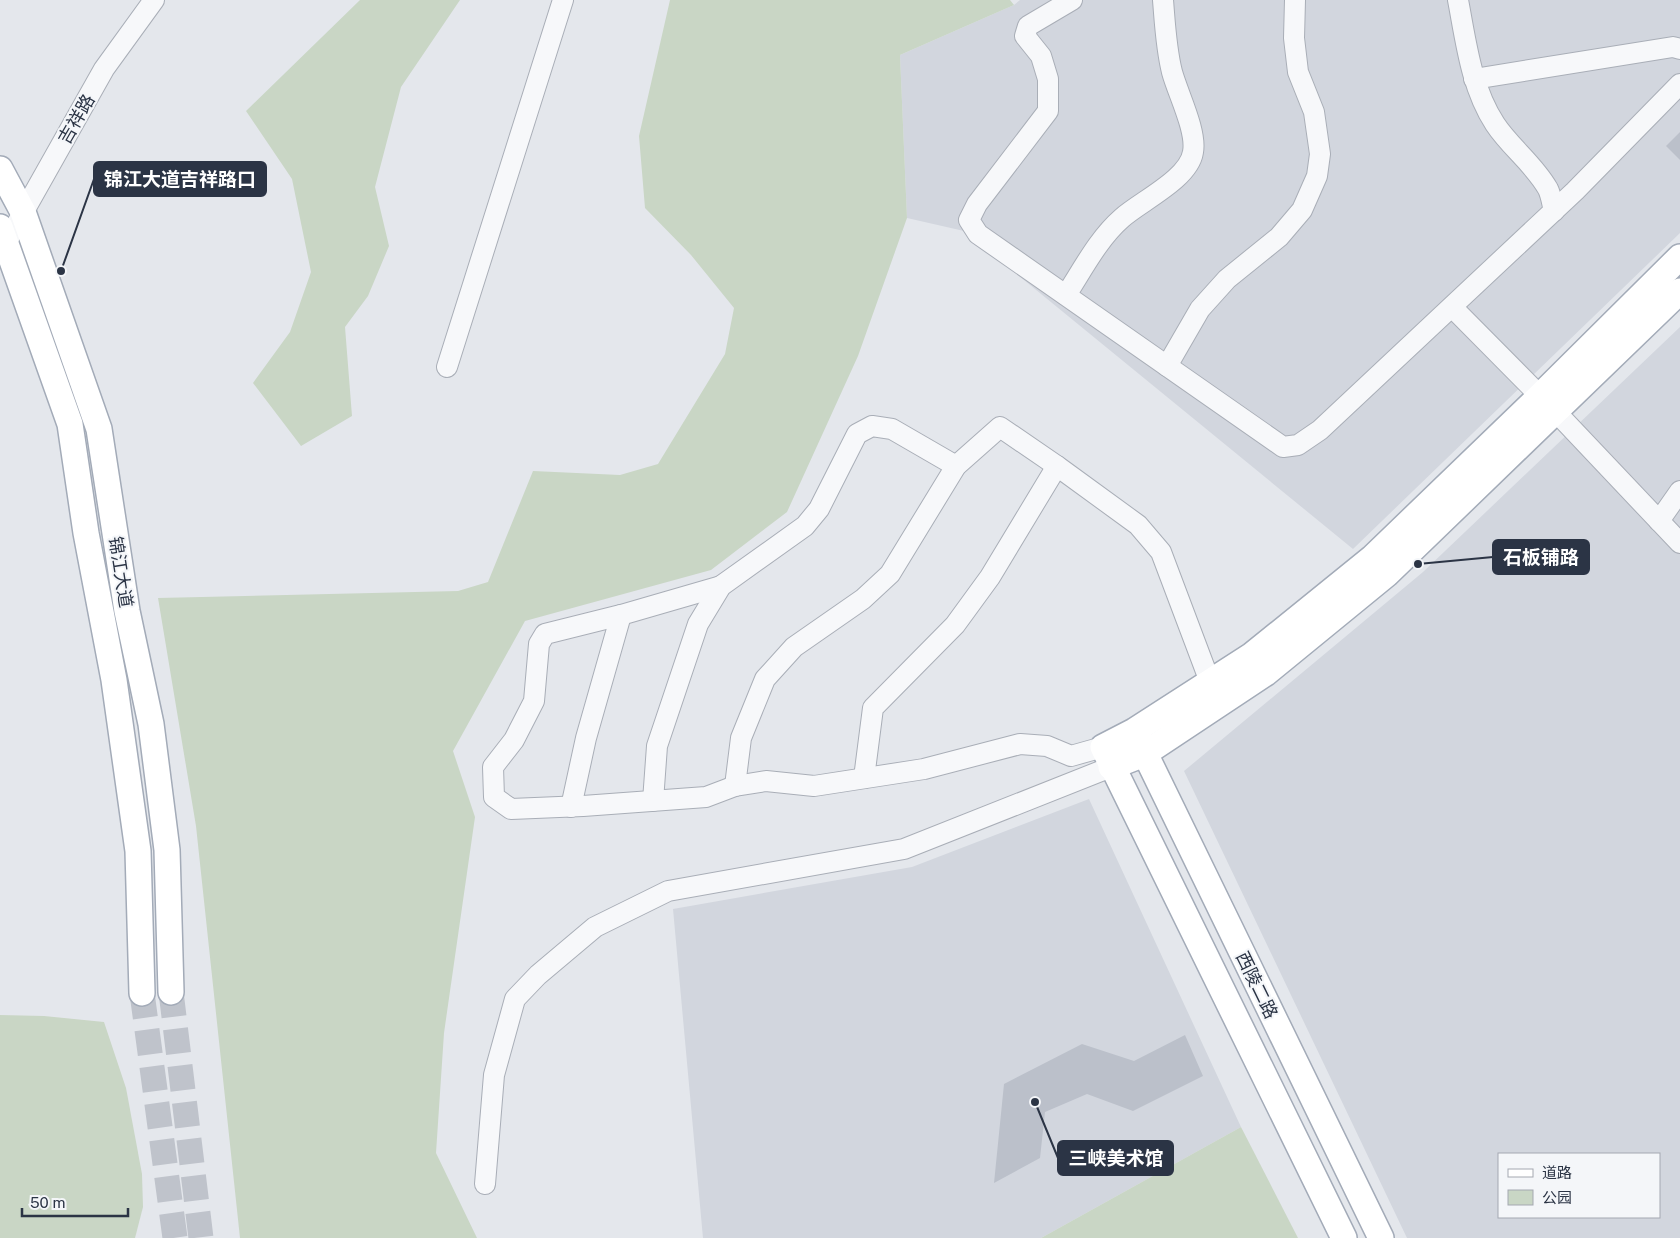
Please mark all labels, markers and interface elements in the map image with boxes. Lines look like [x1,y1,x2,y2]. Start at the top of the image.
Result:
street label: 吉祥路 [53,90,99,148]
callout: 锦江大道吉祥路口 [94,162,266,196]
text: 锦江大道吉祥路口 [104,168,256,190]
street label: 锦江大道 [105,535,137,609]
callout: 石板铺路 [1493,540,1589,574]
text: 石板铺路 [1503,546,1579,568]
street label: 西陵二路 [1232,948,1282,1022]
callout: 三峡美术馆 [1058,1141,1173,1175]
text: 三峡美术馆 [1068,1147,1164,1169]
legend [1498,1153,1660,1218]
text: 道路 [1542,1164,1572,1181]
scale bar [22,1186,129,1218]
text: 公园 [1542,1189,1572,1206]
text: 50 m [30,1194,65,1211]

